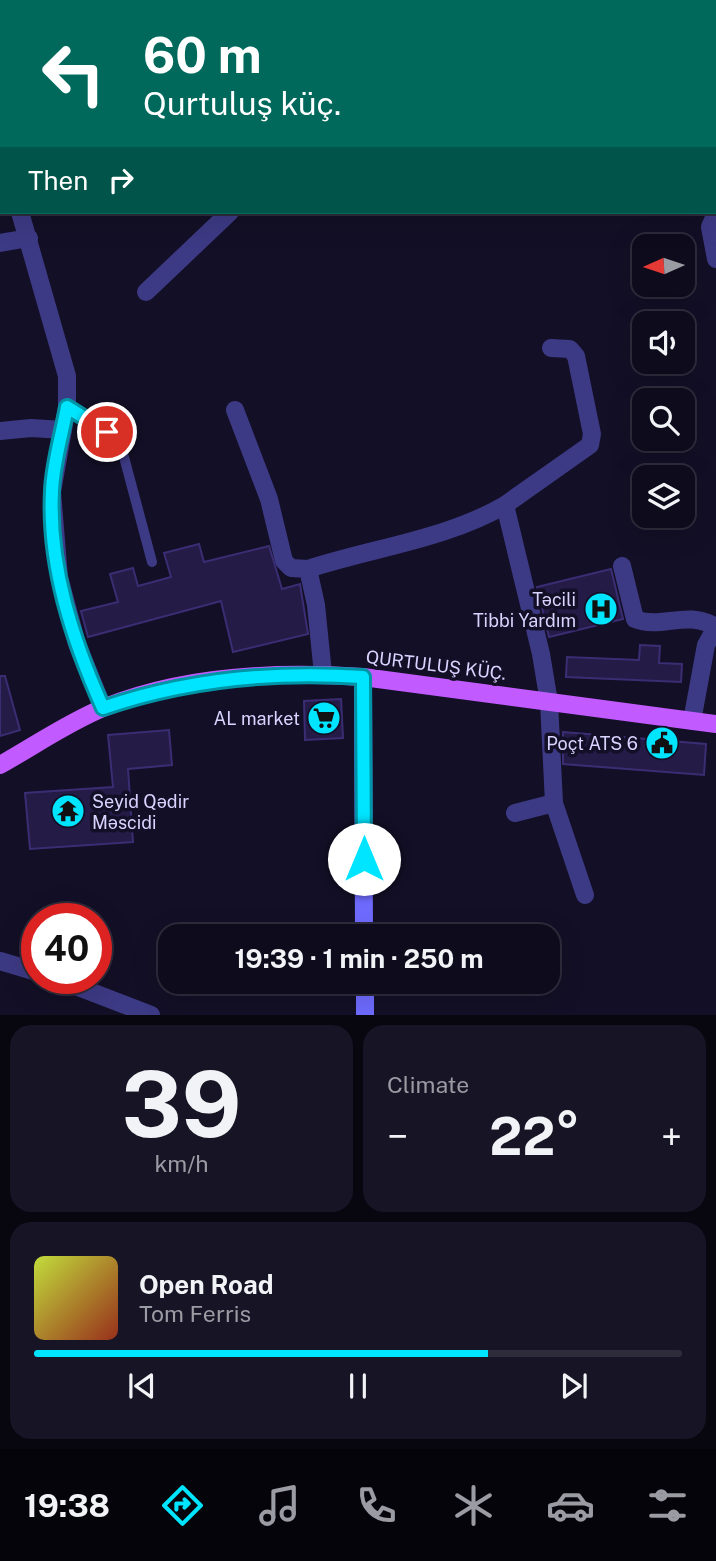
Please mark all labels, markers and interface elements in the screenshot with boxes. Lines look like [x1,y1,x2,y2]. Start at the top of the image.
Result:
text: 60 m [143,26,262,84]
icon: left [28,28,119,119]
text: Qurtuluş küç. [143,85,341,122]
icon: right [102,161,140,199]
text: Then [28,165,88,196]
north arrow [632,234,695,298]
map controls [632,234,695,528]
button: sound [632,311,695,374]
button: search [632,388,695,451]
pin [77,402,137,462]
icon: arrive [88,413,126,451]
button: layers [632,465,695,528]
place label: Təcili Tibbi Yardım [473,589,576,631]
hospital icon: Təcili Tibbi Yardım [582,590,620,628]
street label: QURTULUŞ KÜÇ. [365,645,507,684]
supermarket icon: AL market [305,699,343,737]
place label: AL market [213,708,300,729]
public building icon: Poçt ATS 6 [643,724,681,762]
place label: Poçt ATS 6 [546,733,638,754]
place label: Seyid Qədir Məscidi [92,791,189,833]
temple icon: Seyid Qədir Məscidi [49,792,87,830]
position arrow [327,822,401,896]
speed limit sign: 40 [21,903,112,994]
text: 19:39 · 1 min · 250 m [234,943,484,974]
text: 39 [121,1051,242,1157]
text: Climate [387,1071,469,1098]
text: 22° [489,1106,580,1167]
text: − [387,1114,408,1159]
text: + [661,1114,682,1159]
text: km/h [154,1150,209,1177]
text: Open Road [139,1269,274,1300]
text: Tom Ferris [139,1300,251,1327]
icon: previous [123,1367,161,1405]
icon: pause [339,1367,377,1405]
icon: next [555,1367,593,1405]
icon: directions [158,1481,207,1530]
icon: music [255,1481,304,1530]
icon: phone [352,1481,401,1530]
icon: climate [449,1481,498,1530]
icon: car [546,1481,595,1530]
icon: filters [643,1481,692,1530]
text: 19:38 [24,1487,110,1524]

